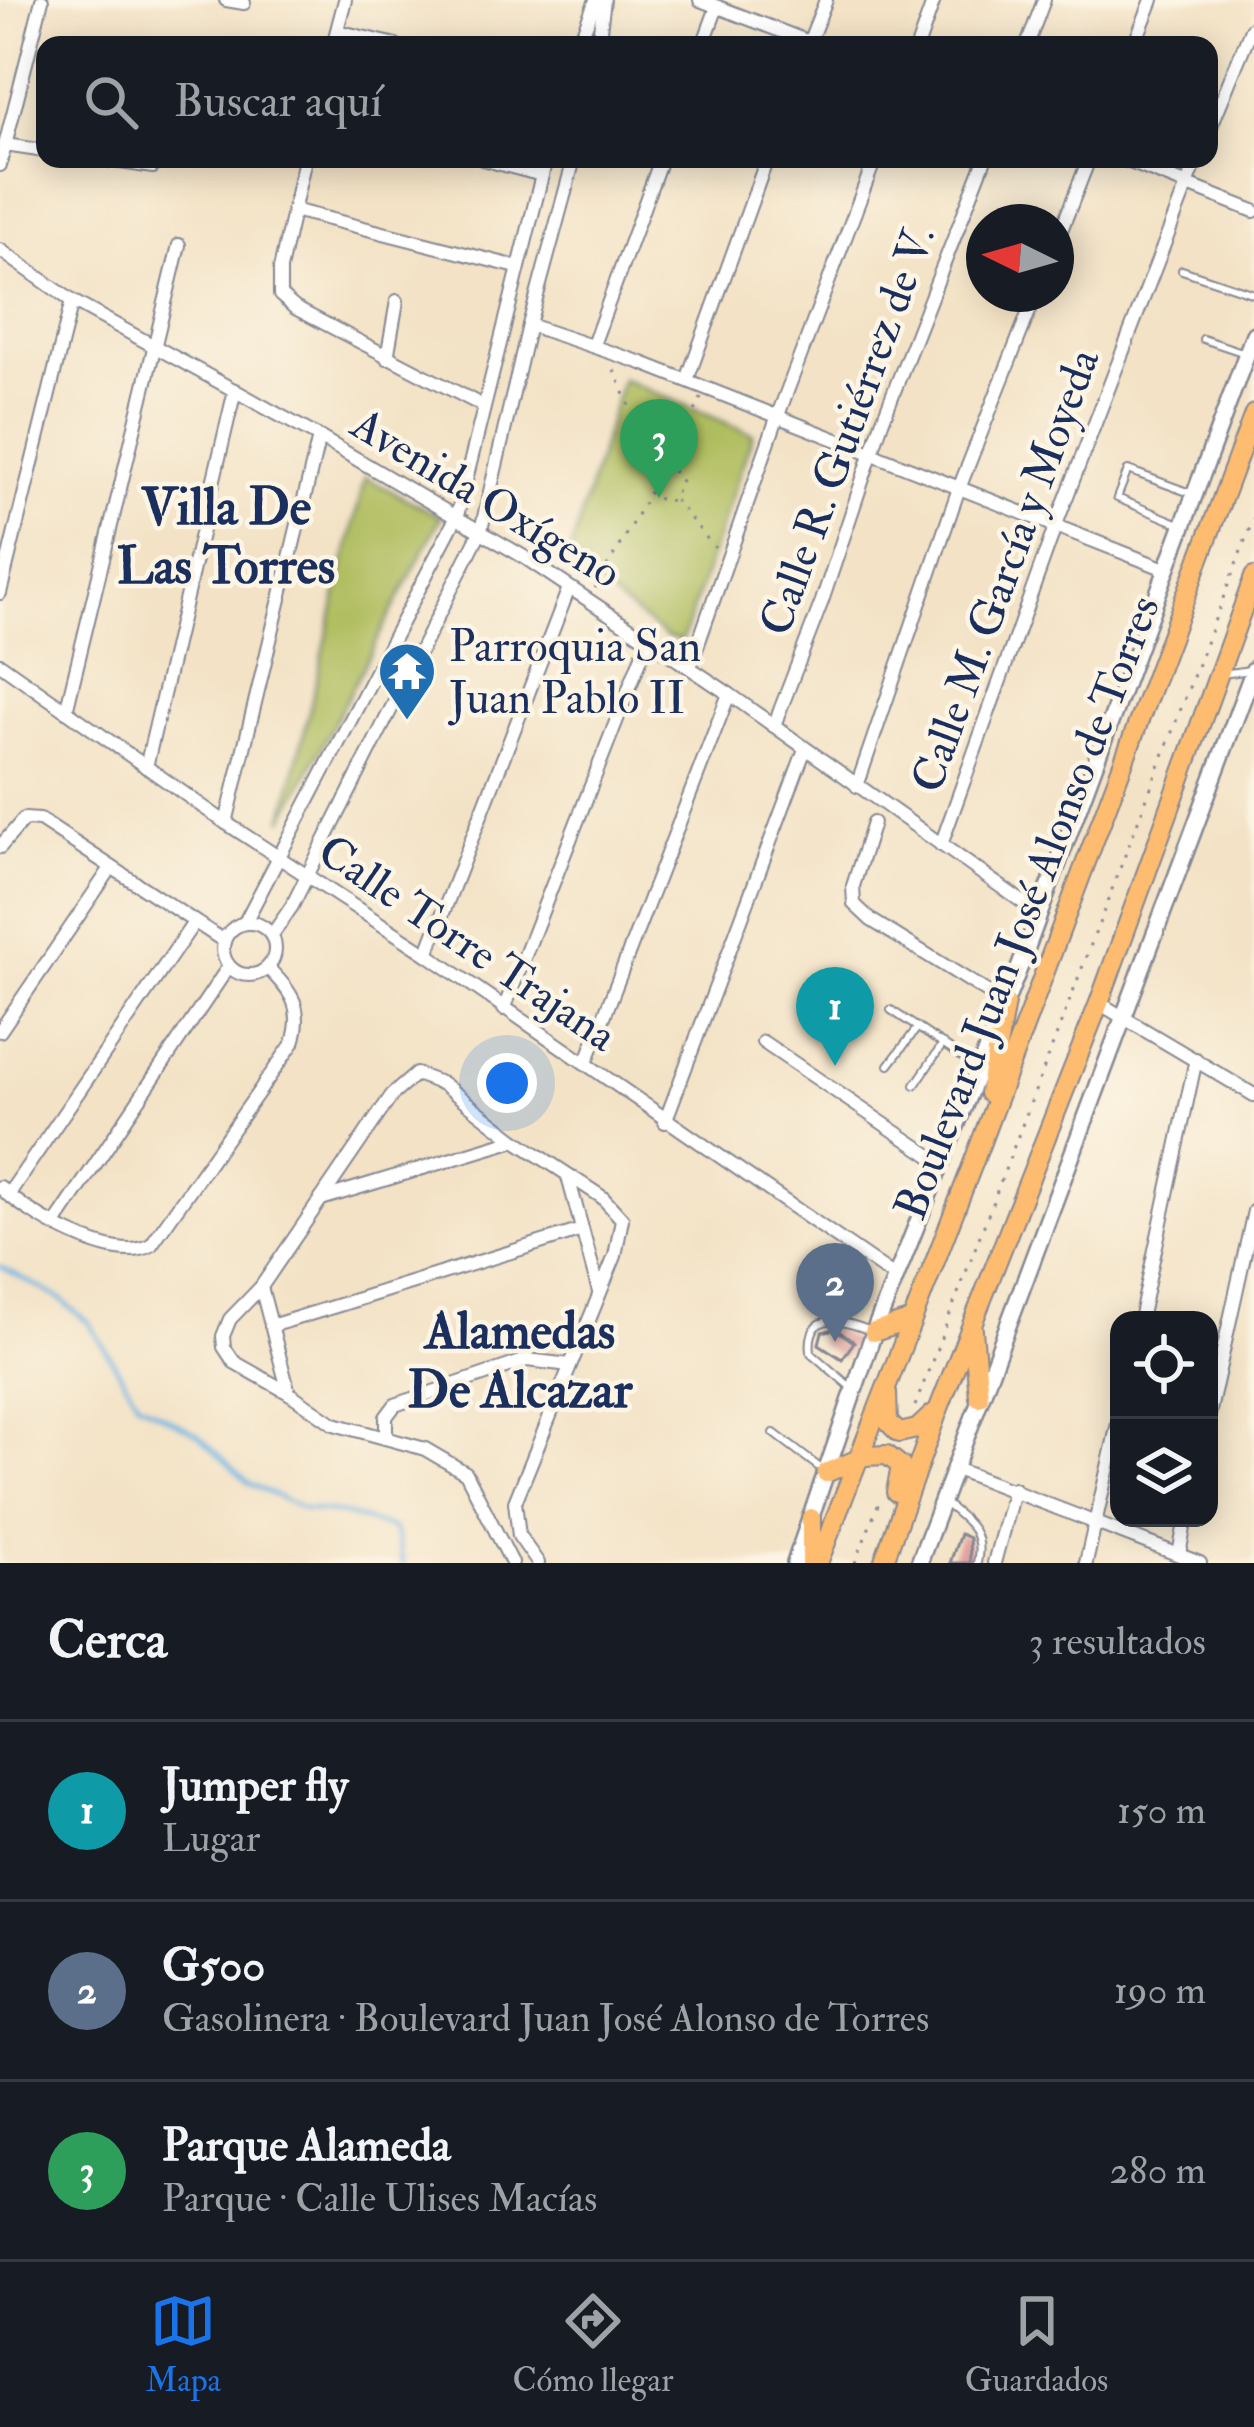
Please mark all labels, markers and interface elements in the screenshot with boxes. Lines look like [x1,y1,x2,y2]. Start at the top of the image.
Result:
search box [36,36,1218,168]
icon: search [78,69,144,135]
text: Buscar aquí [174,74,382,130]
north arrow [966,204,1074,312]
street label: Calle R. Gutiérrez de V. [748,218,948,643]
street label: Calle M. García y Moyeda [900,341,1112,800]
street label: Avenida Oxígeno [340,396,631,601]
pin: 3 [620,399,698,498]
district label: Villa De Las Torres [117,476,335,599]
street label: Boulevard Juan José Alonso de Torres [883,588,1173,1227]
place label: Parroquia San Juan Pablo II [447,619,701,727]
temple icon: Parroquia San Juan Pablo II [376,640,438,722]
street label: Calle Torre Trajana [307,823,627,1064]
pin: 1 [796,967,874,1066]
your location [477,1053,537,1113]
pin: 2 [796,1243,874,1342]
district label: Alamedas De Alcazar [407,1300,634,1423]
map controls [1110,1311,1218,1527]
button: locate [1110,1311,1218,1419]
button: layers [1110,1419,1218,1527]
text: Cerca [48,1609,167,1673]
text: 3 resultados [1029,1617,1206,1666]
text: Jumper fly [162,1758,348,1814]
text: 1 [80,1786,94,1835]
text: 150 m [1117,1786,1206,1835]
text: Lugar [162,1814,260,1863]
text: G500 [162,1938,265,1994]
text: 2 [77,1966,97,2015]
text: 190 m [1114,1966,1206,2015]
text: Gasolinera · Boulevard Juan José Alonso de Torres [162,1994,929,2043]
text: Parque Alameda [162,2118,450,2174]
text: 3 [80,2146,94,2195]
text: 280 m [1109,2146,1206,2195]
text: Parque · Calle Ulises Macías [162,2174,597,2223]
tab: Mapa [146,2288,221,2401]
tab: Cómo llegar [512,2288,673,2401]
tab: Guardados [965,2288,1108,2401]

